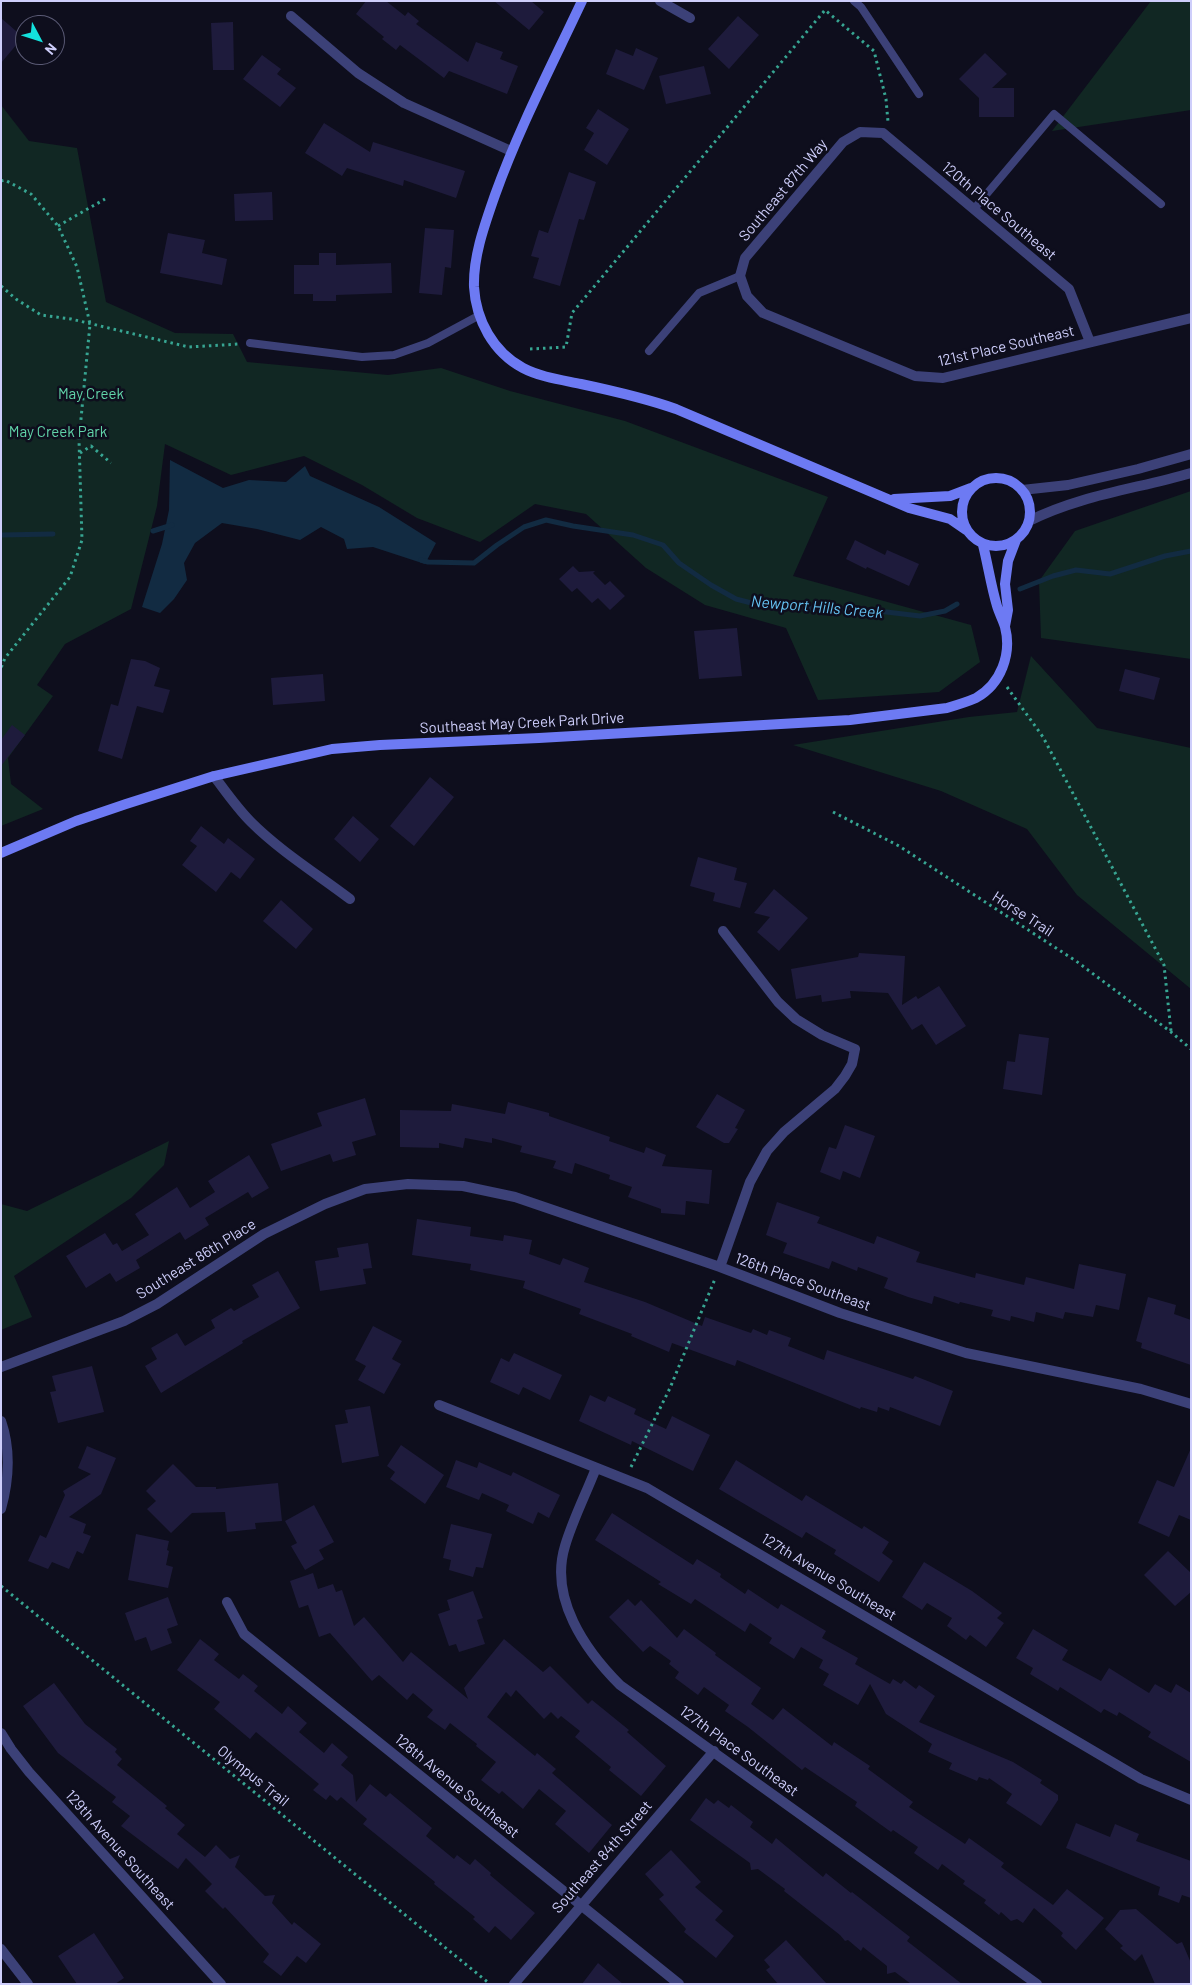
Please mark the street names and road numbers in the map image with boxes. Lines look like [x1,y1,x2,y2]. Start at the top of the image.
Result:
street label: Southeast 87th Way [735,135,831,245]
street label: 120th Place Southeast [938,158,1060,264]
street label: 121st Place Southeast [936,322,1076,370]
street label: Southeast May Creek Park Drive [419,709,625,737]
street label: Horse Trail [989,887,1057,941]
street label: Southeast 86th Place [133,1215,259,1303]
street label: 126th Place Southeast [733,1249,873,1315]
street label: 127th Avenue Southeast [758,1530,900,1624]
street label: 127th Place Southeast [676,1702,802,1800]
street label: 128th Avenue Southeast [391,1730,523,1842]
street label: Olympus Trail [214,1742,292,1810]
street label: 129th Avenue Southeast [61,1786,179,1914]
street label: Southeast 84th Street [548,1797,656,1917]

